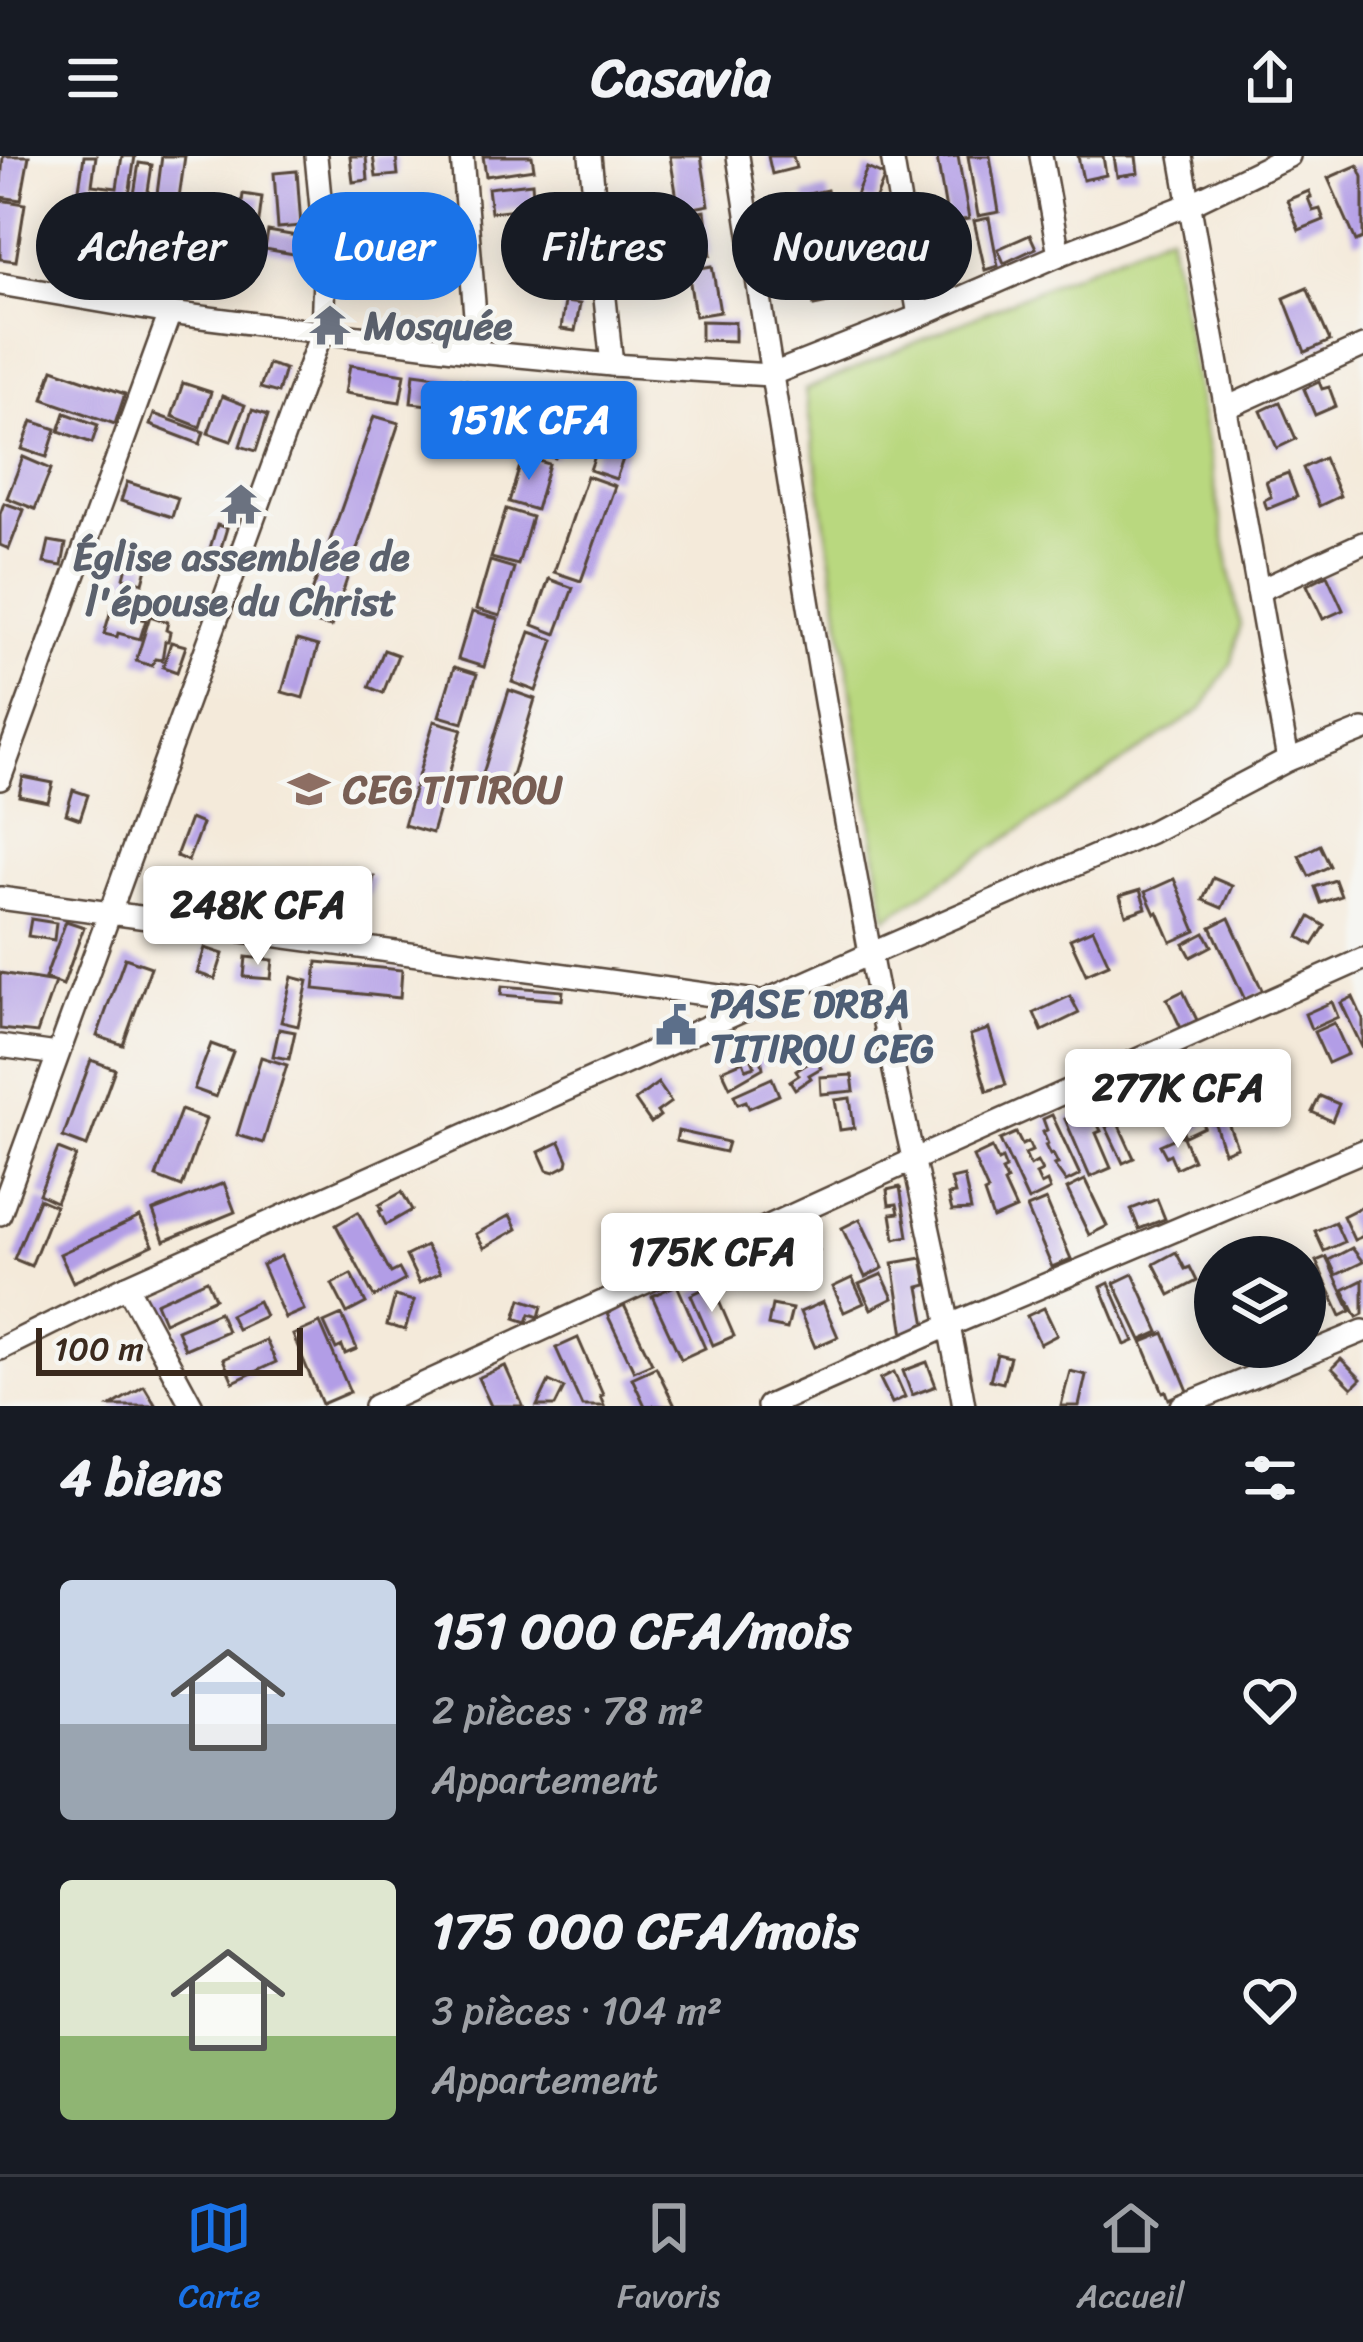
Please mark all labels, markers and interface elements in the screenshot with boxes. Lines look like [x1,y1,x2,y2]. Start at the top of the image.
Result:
text: Casavia [592,30,771,126]
icon: menu [60,45,126,111]
icon: share [1237,45,1303,111]
chip: Acheter [36,192,268,300]
chip: Louer [292,192,477,300]
chip: Filtres [501,192,708,300]
chip: Nouveau [732,192,972,300]
place label: Mosquée [363,291,513,360]
temple icon: Mosquée [307,302,353,348]
pin: 151K CFA [405,381,653,483]
text: 151K CFA [448,385,610,454]
temple icon: Église assemblée de l'épouse du Christ [218,481,264,527]
place label: Église assemblée de l'épouse du Christ [73,522,410,636]
place label: CEG TITIROU [342,755,563,824]
school or university icon: CEG TITIROU [286,766,332,812]
pin: 248K CFA [134,866,382,968]
text: 248K CFA [170,870,346,939]
place label: PASE DRBA TITIROU CEG [710,969,935,1083]
public building icon: PASE DRBA TITIROU CEG [653,1002,699,1048]
pin: 277K CFA [1054,1049,1302,1151]
text: 277K CFA [1092,1053,1264,1122]
pin: 175K CFA [588,1213,836,1315]
text: 175K CFA [628,1217,796,1286]
map controls [1194,1236,1326,1368]
button: layers [1194,1236,1326,1368]
text: 100 m [54,1320,144,1378]
scale bar [36,1322,303,1375]
text: 4 biens [60,1433,222,1523]
icon: filters [1237,1445,1303,1511]
text: 151 000 CFA/mois [432,1586,851,1676]
icon: home [156,1628,300,1772]
icon: heart [1237,1667,1303,1733]
text: 2 pièces · 78 m² [432,1676,703,1745]
text: Appartement [432,1745,658,1814]
text: 175 000 CFA/mois [432,1886,858,1976]
icon: home [156,1928,300,2072]
icon: heart [1237,1967,1303,2033]
text: 3 pièces · 104 m² [432,1976,722,2045]
text: Appartement [432,2045,658,2114]
tab: Carte [178,2195,260,2325]
tab: Favoris [617,2195,720,2325]
tab: Accueil [1077,2195,1185,2325]

